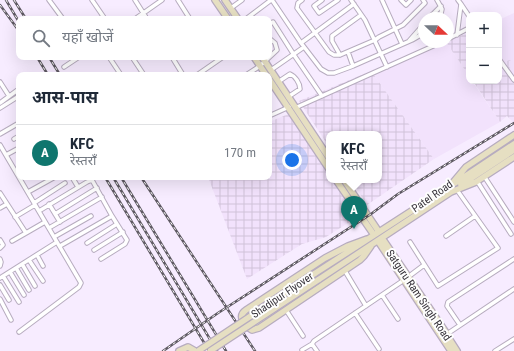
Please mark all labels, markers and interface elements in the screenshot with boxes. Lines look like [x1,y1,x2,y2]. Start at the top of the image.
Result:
north arrow [418,12,454,48]
map controls [466,12,502,84]
button: + [466,12,502,48]
search box [16,16,272,60]
icon: search [30,27,52,49]
text: यहाँ खोजें [62,28,113,46]
button: − [466,48,502,84]
text: आस-पास [32,87,98,107]
popup [326,131,382,183]
text: KFC [70,135,94,153]
text: KFC [341,140,365,158]
text: A [41,145,49,160]
text: 170 m [224,145,256,160]
your location [282,150,302,170]
text: रेस्तराँ [70,153,96,168]
text: रेस्तराँ [341,158,367,173]
street label: Patel Road [409,178,455,215]
pin: A [341,196,367,229]
street label: Satguru Ram Singh Road [383,247,454,343]
street label: Shadipur Flyover [249,270,316,321]

